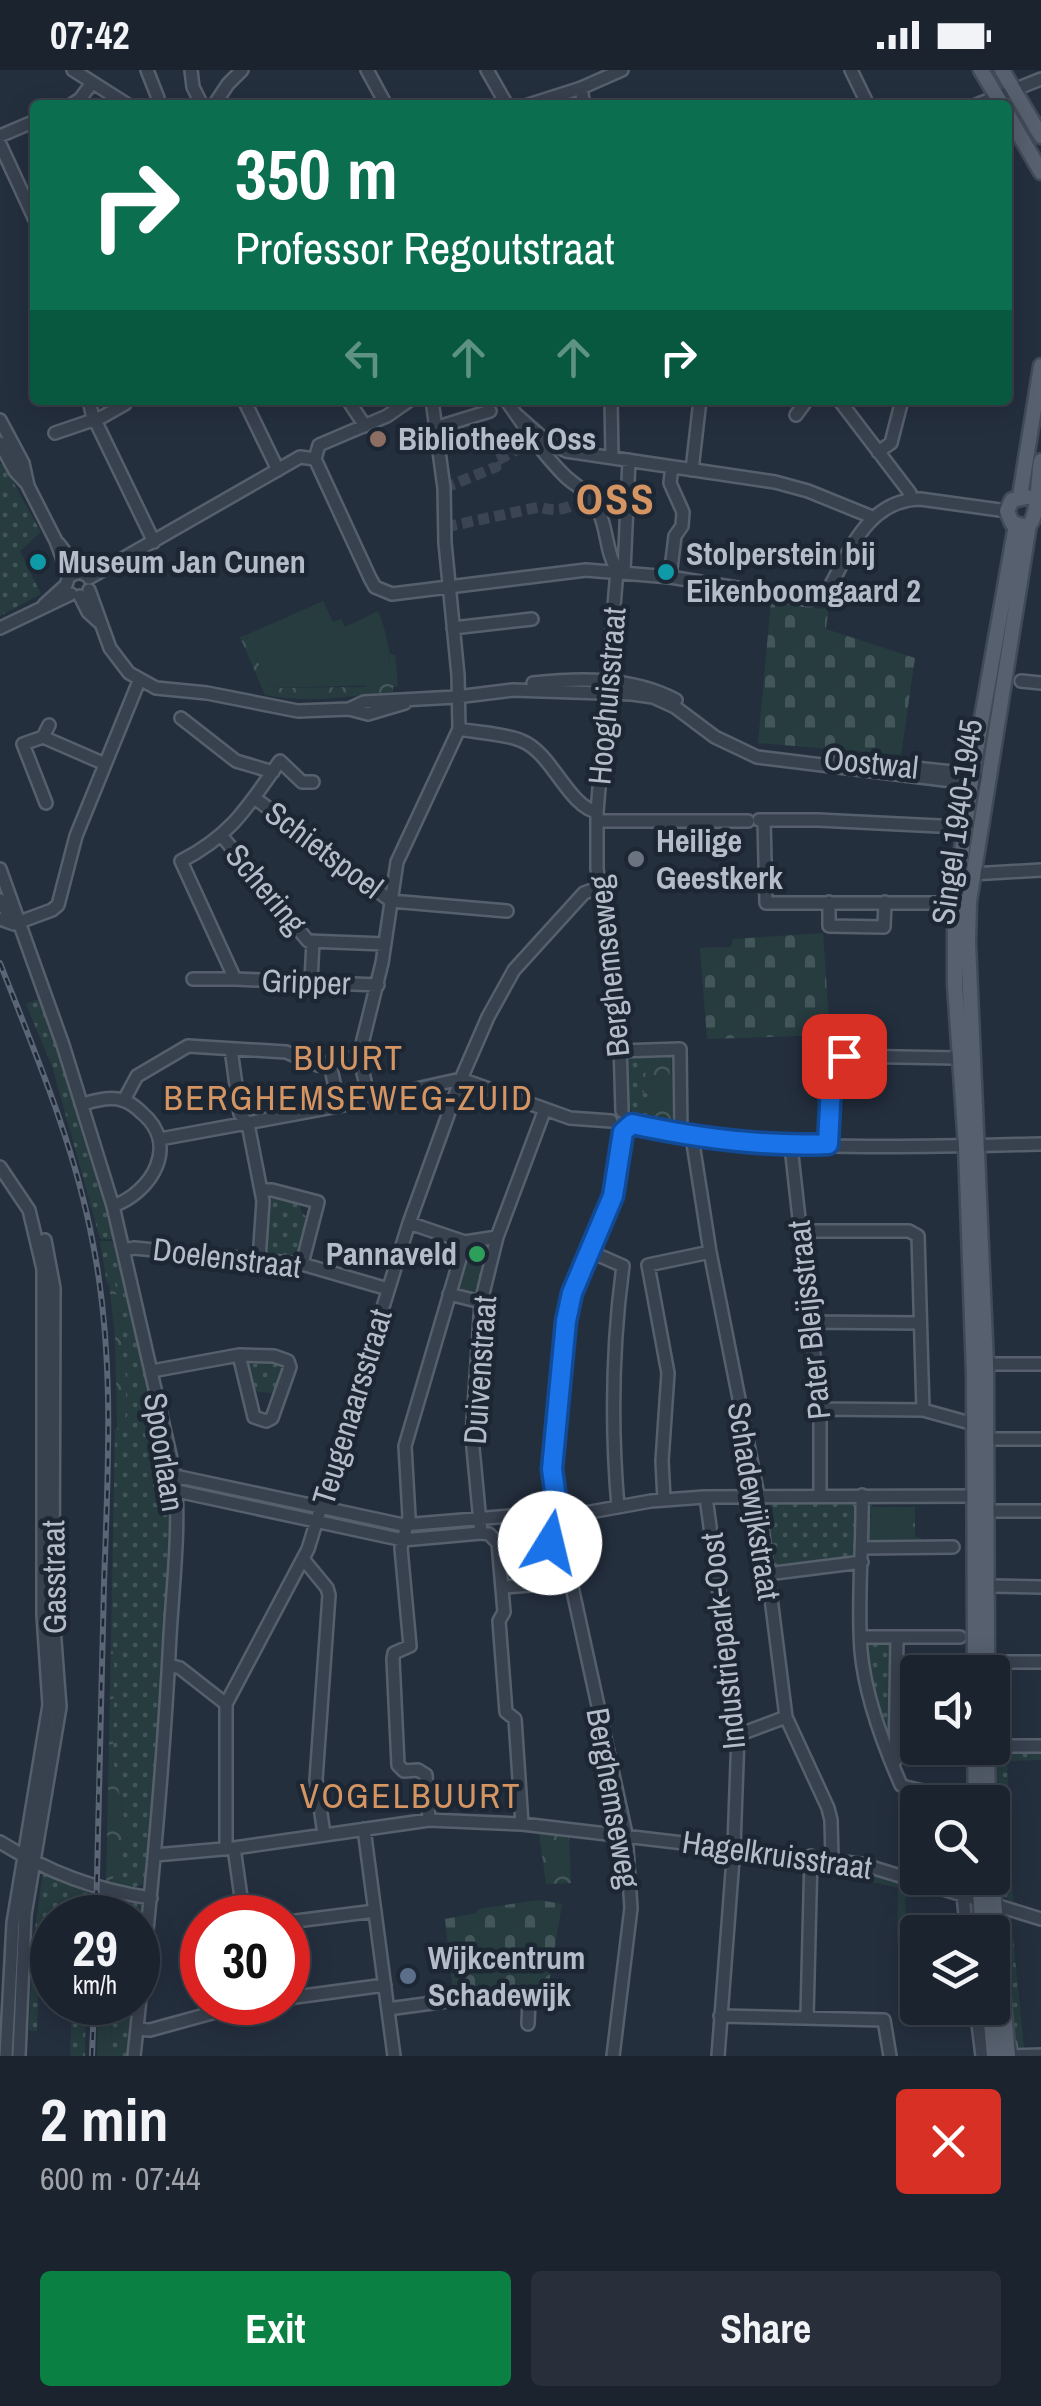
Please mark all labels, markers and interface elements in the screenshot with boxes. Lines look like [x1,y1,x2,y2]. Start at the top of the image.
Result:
text: 07:42 [50,10,130,61]
text: 350 m [235,127,398,221]
icon: right [70,140,200,270]
text: Professor Regoutstraat [235,217,614,278]
icon: left [336,330,391,385]
icon: ahead [441,330,496,385]
icon: ahead [546,330,601,385]
icon: right [651,330,706,385]
place label: Bibliotheek Oss [398,417,596,460]
marker: Bibliotheek Oss [367,428,389,450]
district label: OSS [576,471,656,527]
place label: Stolperstein bij Eikenboomgaard 2 [686,532,921,612]
place label: Museum Jan Cunen [58,540,306,583]
marker: Museum Jan Cunen [27,551,49,573]
marker: Stolperstein bij Eikenboomgaard 2 [655,561,677,583]
street label: Hooghuisstraat [577,605,636,786]
street label: Singel 1940-1945 [921,716,992,928]
street label: Oostwal [822,736,920,789]
street label: Schietspoel [257,791,392,908]
place label: Heilige Geestkerk [656,819,783,899]
street label: Schering [216,835,317,943]
marker: Heilige Geestkerk [625,848,647,870]
street label: Berghemseweg [578,873,639,1059]
street label: Gripper [261,958,351,1005]
pin [802,1014,887,1099]
icon: arrive [817,1029,872,1084]
district label: BUURT BERGHEMSEWEG-ZUID [164,1034,534,1121]
street label: Pater Bleijsstraat [777,1218,840,1422]
street label: Doelenstraat [151,1227,304,1288]
place label: Pannaveld [326,1232,457,1275]
marker: Pannaveld [466,1243,488,1265]
street label: Duivenstraat [453,1294,506,1446]
street label: Teugenaarsstraat [301,1304,402,1510]
street label: Spoorlaan [134,1389,195,1514]
street label: Schadewijkstraat [718,1399,791,1603]
position arrow [498,1491,602,1595]
street label: Gasstraat [31,1520,76,1634]
street label: Industriepark-Oost [690,1531,755,1751]
map controls [900,1655,1010,2025]
button: sound [900,1655,1010,1765]
street label: Berghemseweg [576,1704,651,1892]
district label: VOGELBUURT [300,1772,522,1819]
button: search [900,1785,1010,1895]
street label: Hagelkruisstraat [679,1820,875,1889]
speed limit sign: 30 [180,1895,310,2025]
text: 29 [72,1914,118,1982]
button: layers [900,1915,1010,2025]
place label: Wijkcentrum Schadewijk [428,1936,585,2016]
marker: Wijkcentrum Schadewijk [397,1965,419,1987]
text: km/h [73,1968,117,2002]
text: 2 min [40,2079,169,2160]
button: close [896,2089,1001,2194]
text: 600 m · 07:44 [40,2157,200,2200]
button: Exit [40,2271,511,2386]
button: Share [531,2271,1001,2386]

